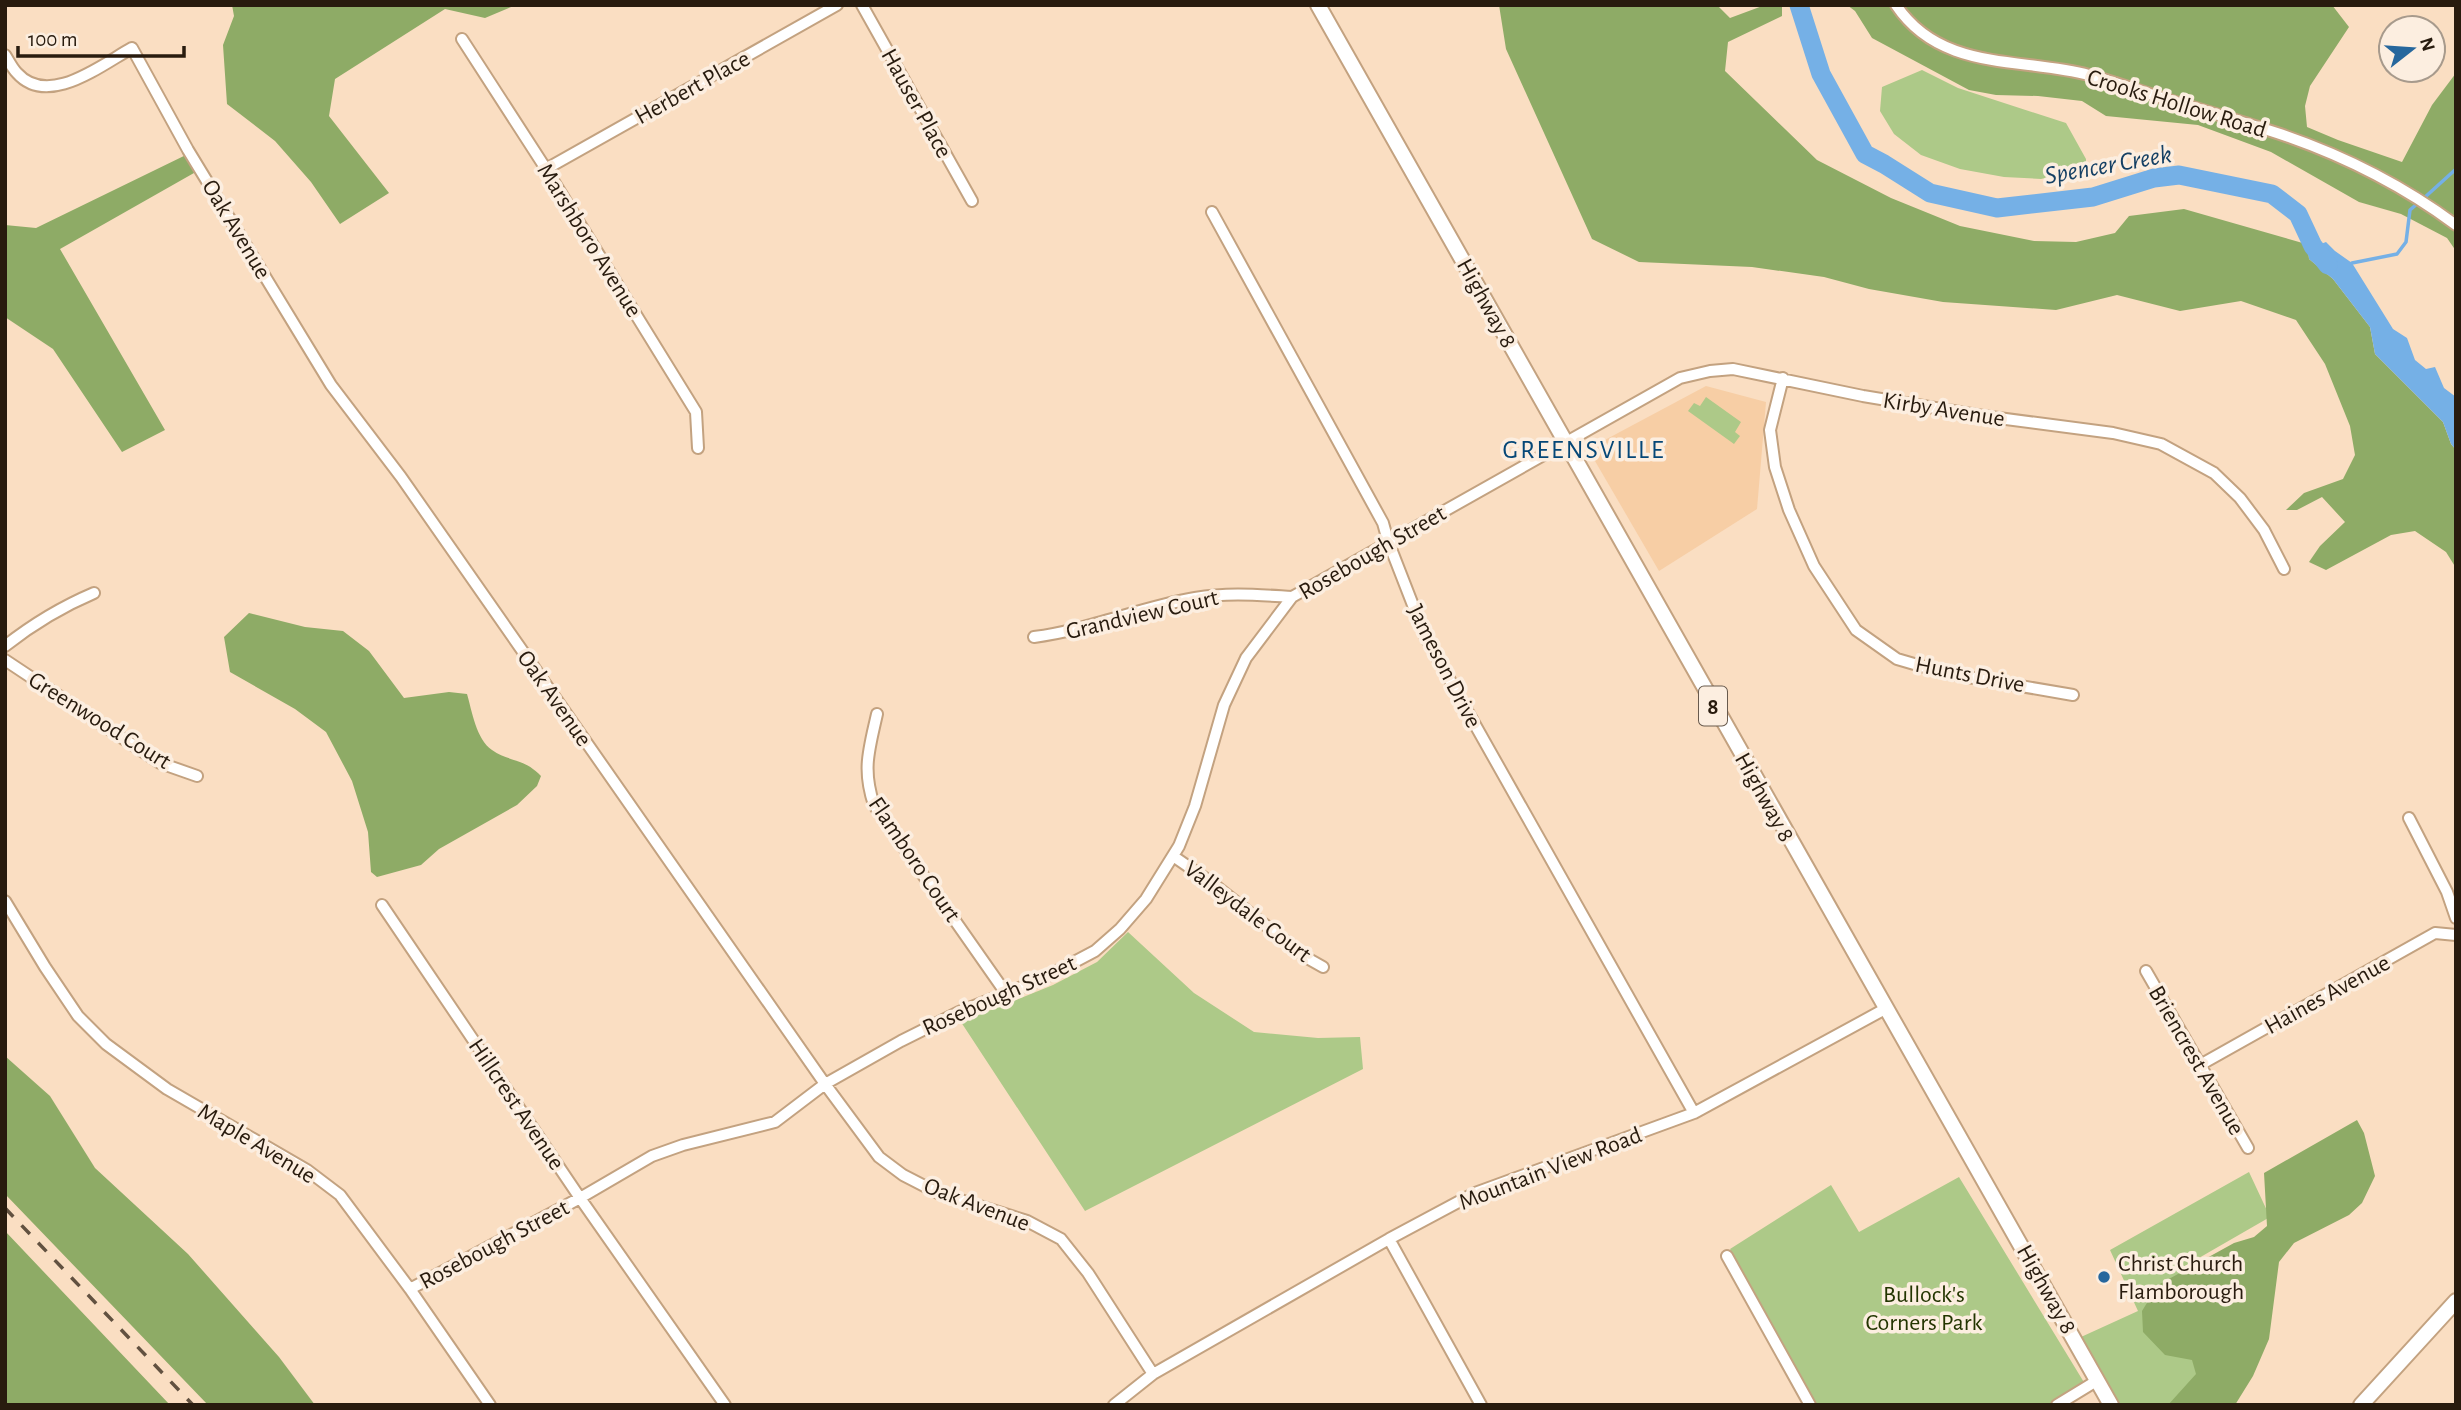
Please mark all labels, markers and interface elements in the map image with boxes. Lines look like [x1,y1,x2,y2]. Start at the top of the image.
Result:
scale bar [18,14,184,58]
north arrow [2377,14,2447,84]
text: 100 m [28,29,78,50]
text: N [2416,35,2438,54]
street label: Hauser Place [876,45,956,162]
street label: Herbert Place [631,47,754,129]
street label: Crooks Hollow Road [2084,65,2269,143]
water label: Spencer Creek [2043,141,2174,189]
street label: Marshboro Avenue [532,160,646,322]
street label: Oak Avenue [197,176,275,283]
street label: Highway 8 [1452,255,1520,352]
street label: Kirby Avenue [1881,389,2006,431]
district label: GREENSVILLE [1503,437,1665,463]
street label: Rosebough Street [1295,501,1450,605]
street label: Grandview Court [1064,586,1221,644]
street label: Jameson Drive [1403,601,1485,732]
street label: Oak Avenue [512,646,596,751]
street label: Hunts Drive [1913,653,2027,697]
street label: Greenwood Court [24,668,175,774]
road number: 8 [1699,686,1727,726]
street label: Highway 8 [1730,749,1798,846]
street label: Flamboro Court [864,793,965,927]
street label: Valleydale Court [1180,857,1316,967]
street label: Rosebough Street [919,951,1080,1040]
street label: Haines Avenue [2261,951,2394,1039]
street label: Briencrest Avenue [2144,982,2249,1139]
street label: Hillcrest Avenue [464,1035,569,1174]
street label: Maple Avenue [193,1099,320,1188]
street label: Mountain View Road [1456,1123,1645,1215]
street label: Oak Avenue [920,1174,1033,1236]
street label: Rosebough Street [416,1195,573,1294]
street label: Highway 8 [2012,1241,2080,1338]
place label: Christ Church Flamborough [2118,1252,2244,1304]
marker: Christ Church Flamborough [2096,1269,2112,1285]
park label: Bullock's Corners Park [1866,1283,1982,1335]

